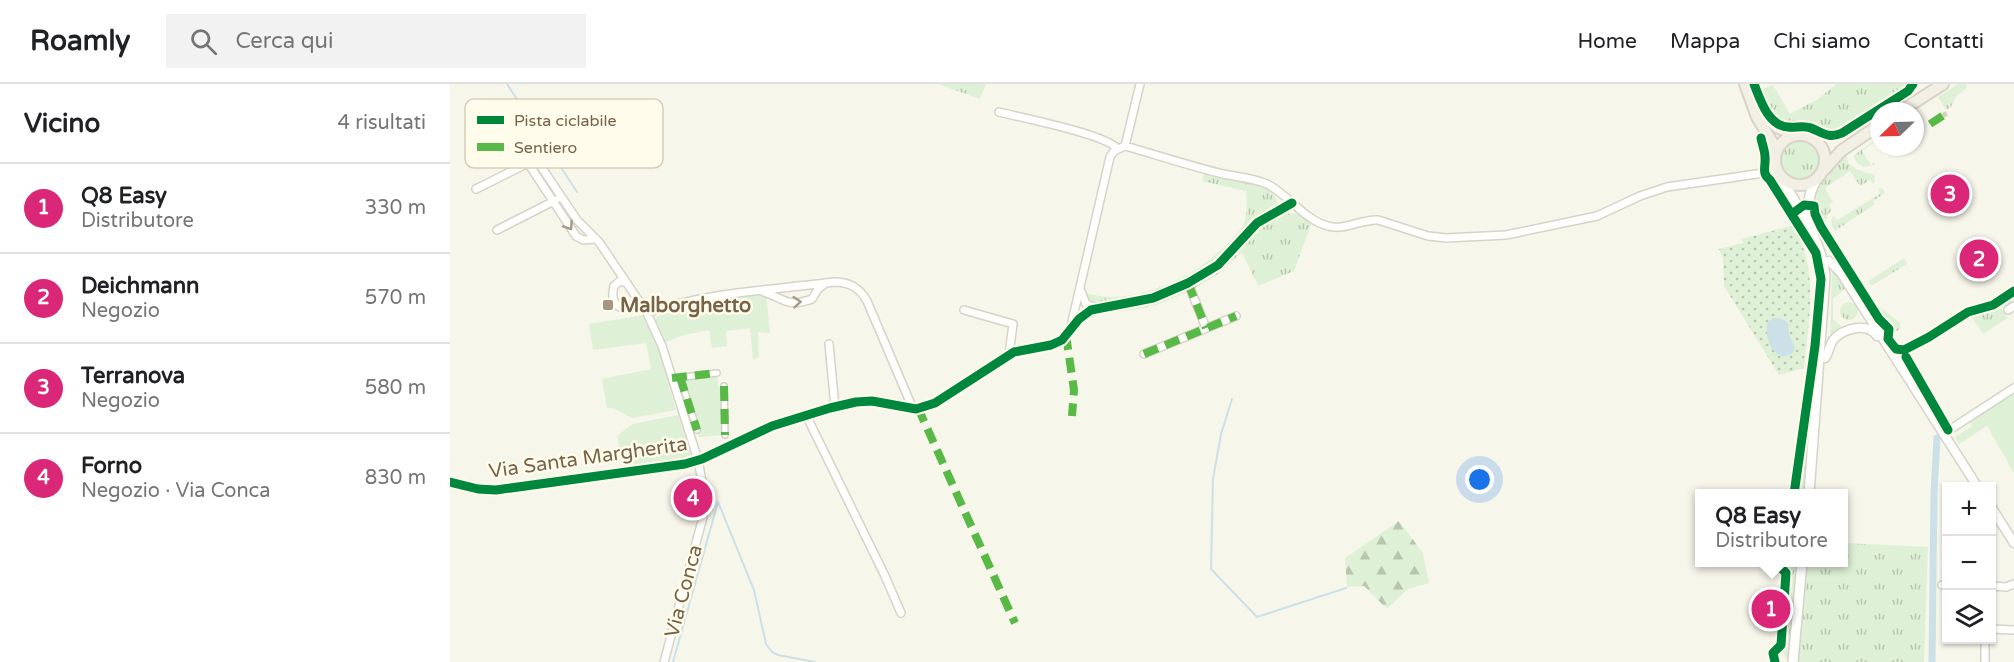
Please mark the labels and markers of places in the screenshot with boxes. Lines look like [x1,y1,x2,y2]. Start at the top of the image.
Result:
pin: 3 [1930,172,1970,216]
pin: 2 [1960,236,1999,282]
place label: Malborghetto [620,294,751,318]
marker: Malborghetto [601,298,615,312]
pin: 4 [674,476,712,520]
pin: 1 [1752,586,1790,632]

